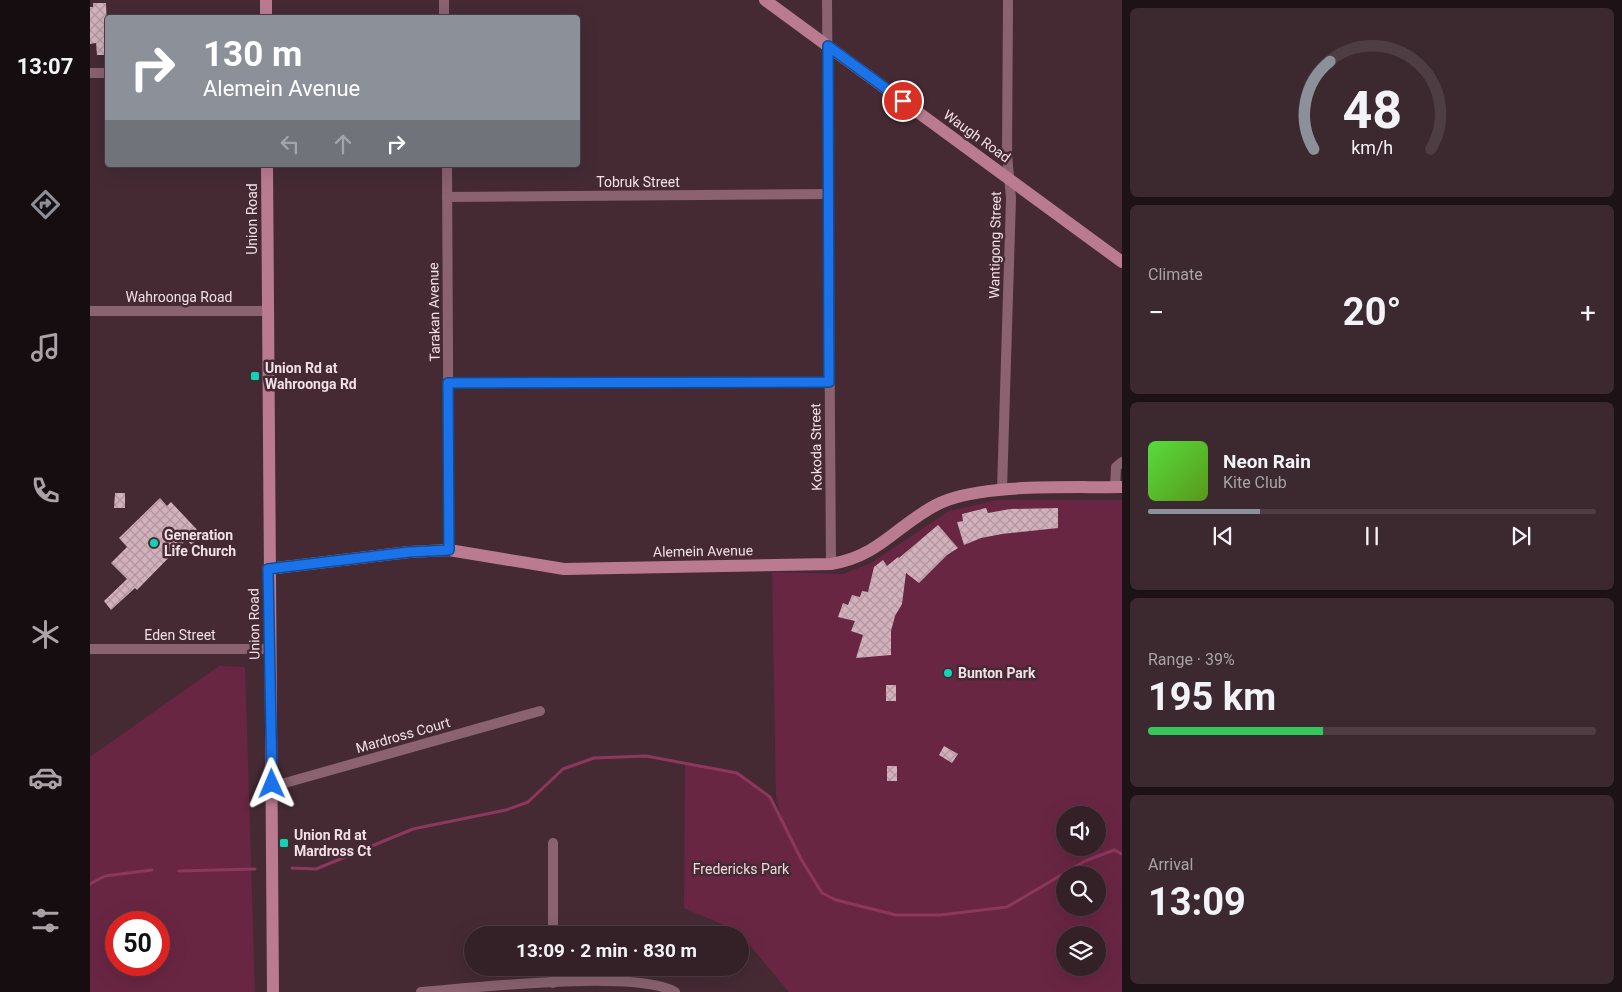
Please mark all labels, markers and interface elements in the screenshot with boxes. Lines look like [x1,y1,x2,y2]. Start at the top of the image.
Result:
text: 130 m [203,34,302,75]
icon: right [120,35,185,100]
text: 13:07 [17,54,73,79]
text: Alemein Avenue [203,76,360,101]
pin [882,80,924,122]
text: 48 [1342,80,1402,141]
icon: arrive [889,87,917,115]
street label: Waugh Road [940,106,1014,166]
icon: left [276,130,304,158]
icon: ahead [329,130,357,158]
icon: right [382,130,410,158]
text: km/h [1351,137,1393,158]
street label: Tobruk Street [596,174,680,190]
street label: Union Road [244,183,260,255]
icon: directions [28,187,63,222]
street label: Wantigong Street [986,191,1004,299]
street label: Tarakan Avenue [425,262,443,362]
text: Climate [1148,265,1203,284]
street label: Wahroonga Road [126,289,232,305]
text: 20° [1343,290,1401,334]
text: − [1148,296,1164,329]
text: + [1580,296,1596,329]
icon: music [28,330,63,365]
place label: Union Rd at Wahroonga Rd [265,360,357,392]
marker: Union Rd at Wahroonga Rd [249,370,261,382]
street label: Kokoda Street [807,403,825,491]
text: Neon Rain [1223,450,1311,473]
icon: phone [28,473,63,508]
text: Kite Club [1223,473,1287,492]
icon: previous [1209,522,1237,550]
icon: pause [1358,522,1386,550]
icon: next [1507,522,1535,550]
place label: Generation Life Church [164,527,236,559]
marker: Generation Life Church [148,537,160,549]
street label: Alemein Avenue [653,542,753,560]
street label: Union Road [245,588,263,660]
icon: climate [28,617,63,652]
street label: Eden Street [144,627,216,643]
text: Range · 39% [1148,650,1235,669]
place label: Bunton Park [958,665,1036,681]
marker: Bunton Park [942,667,954,679]
text: 195 km [1148,675,1276,719]
street label: Mardross Court [354,714,452,756]
position arrow [245,757,297,809]
icon: car [28,760,63,795]
map controls [1056,806,1106,976]
button: sound [1056,806,1106,856]
place label: Union Rd at Mardross Ct [294,827,371,859]
marker: Union Rd at Mardross Ct [278,837,290,849]
text: Arrival [1148,855,1193,874]
park label: Fredericks Park [693,861,790,877]
button: search [1056,866,1106,916]
text: 13:09 [1148,880,1246,924]
icon: filters [28,903,63,938]
speed limit sign: 50 [105,911,170,976]
button: layers [1056,926,1106,976]
text: 13:09 · 2 min · 830 m [516,939,697,962]

